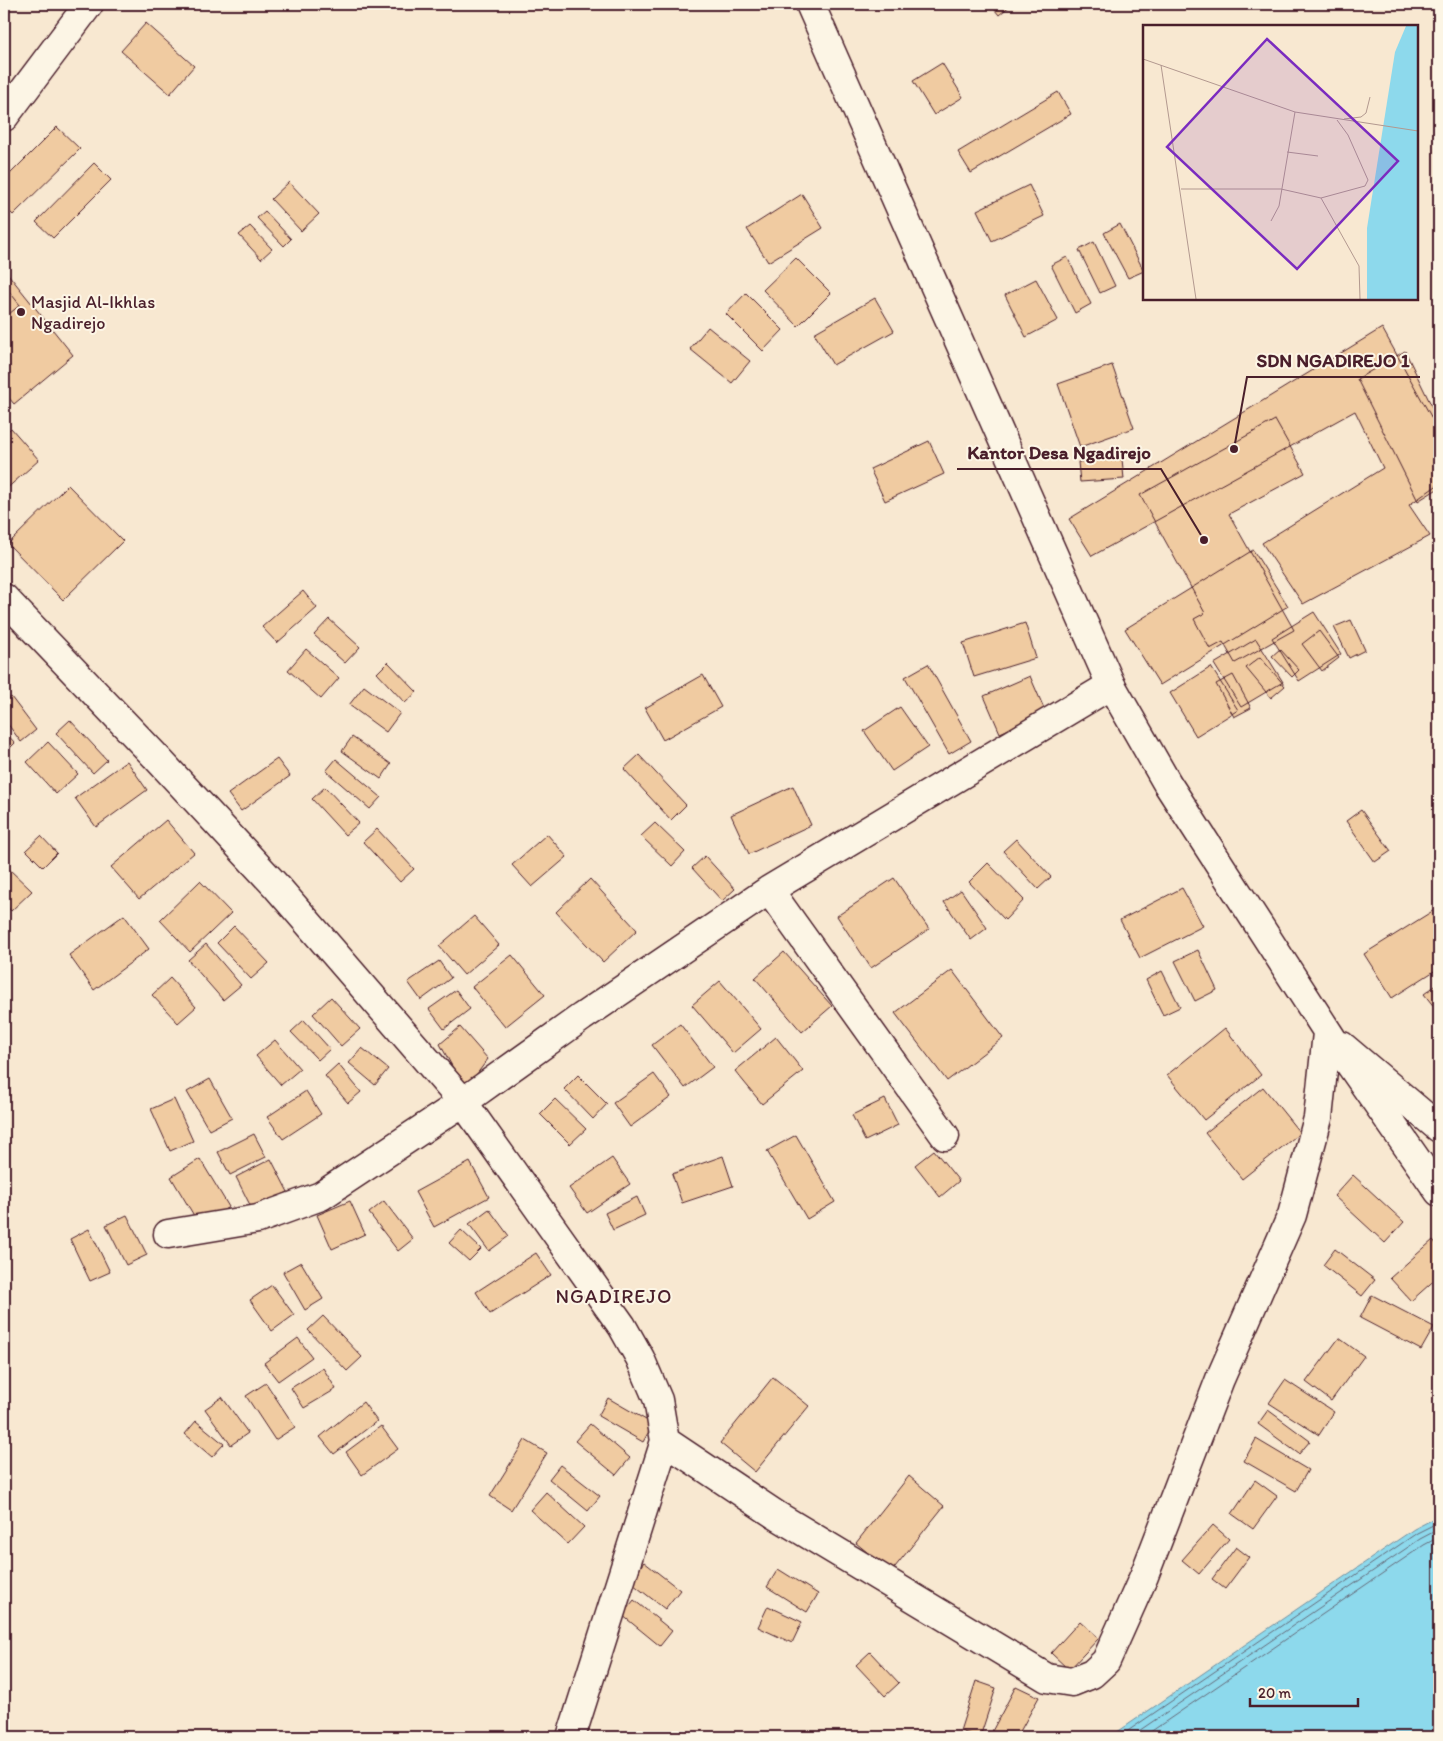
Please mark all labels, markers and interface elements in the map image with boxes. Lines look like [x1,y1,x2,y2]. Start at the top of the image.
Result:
inset map [1143,25,1418,300]
place label: Masjid Al-Ikhlas Ngadirejo [31,291,155,334]
marker: Masjid Al-Ikhlas Ngadirejo [15,306,27,318]
callout: SDN NGADIREJO 1 [1247,343,1420,377]
text: SDN NGADIREJO 1 [1256,349,1410,372]
callout: Kantor Desa Ngadirejo [957,435,1161,469]
text: Kantor Desa Ngadirejo [967,441,1151,464]
district label: NGADIREJO [555,1284,673,1308]
scale bar [1250,1676,1358,1708]
text: 20 m [1258,1684,1292,1702]

